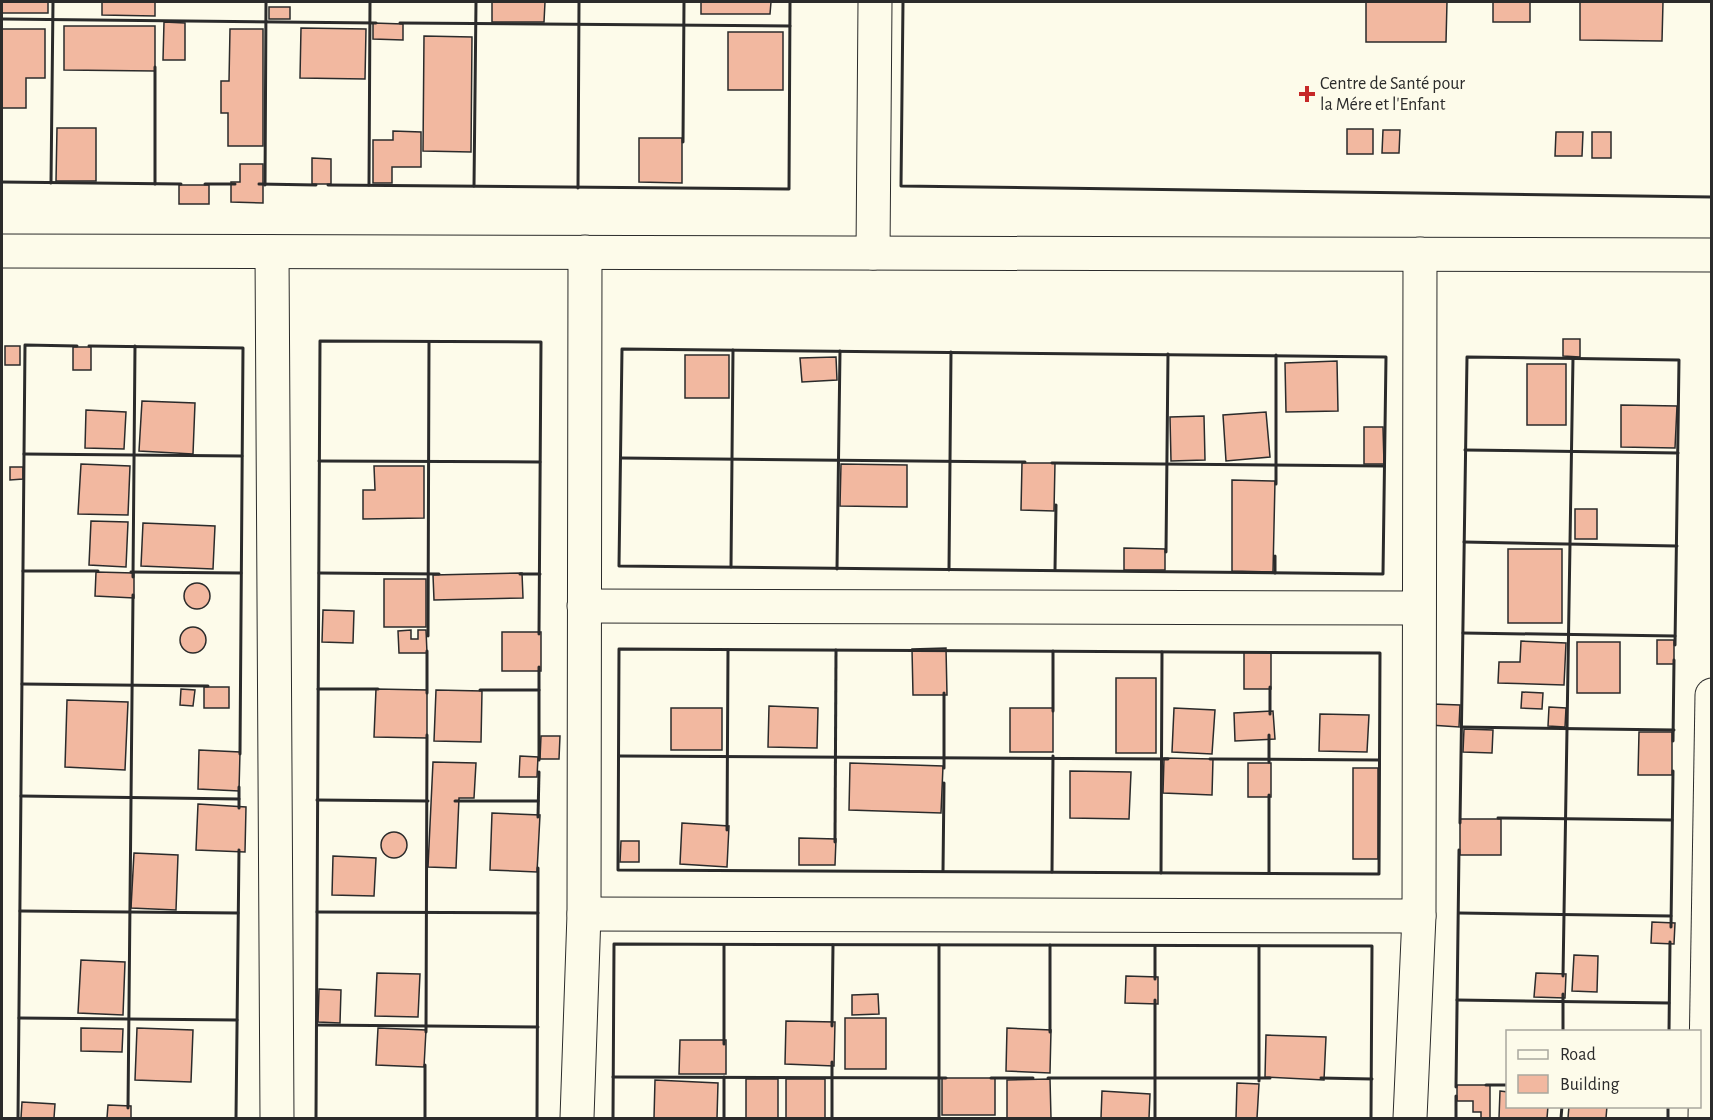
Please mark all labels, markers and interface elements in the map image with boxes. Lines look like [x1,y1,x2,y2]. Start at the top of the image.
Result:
place label: Centre de Santé pour la Mére et l'Enfant [1320,75,1465,114]
marker: Centre de Santé pour la Mére et l'Enfant [1298,85,1316,103]
legend [1506,1030,1701,1108]
text: Road [1560,1046,1596,1064]
text: Building [1560,1076,1620,1094]

